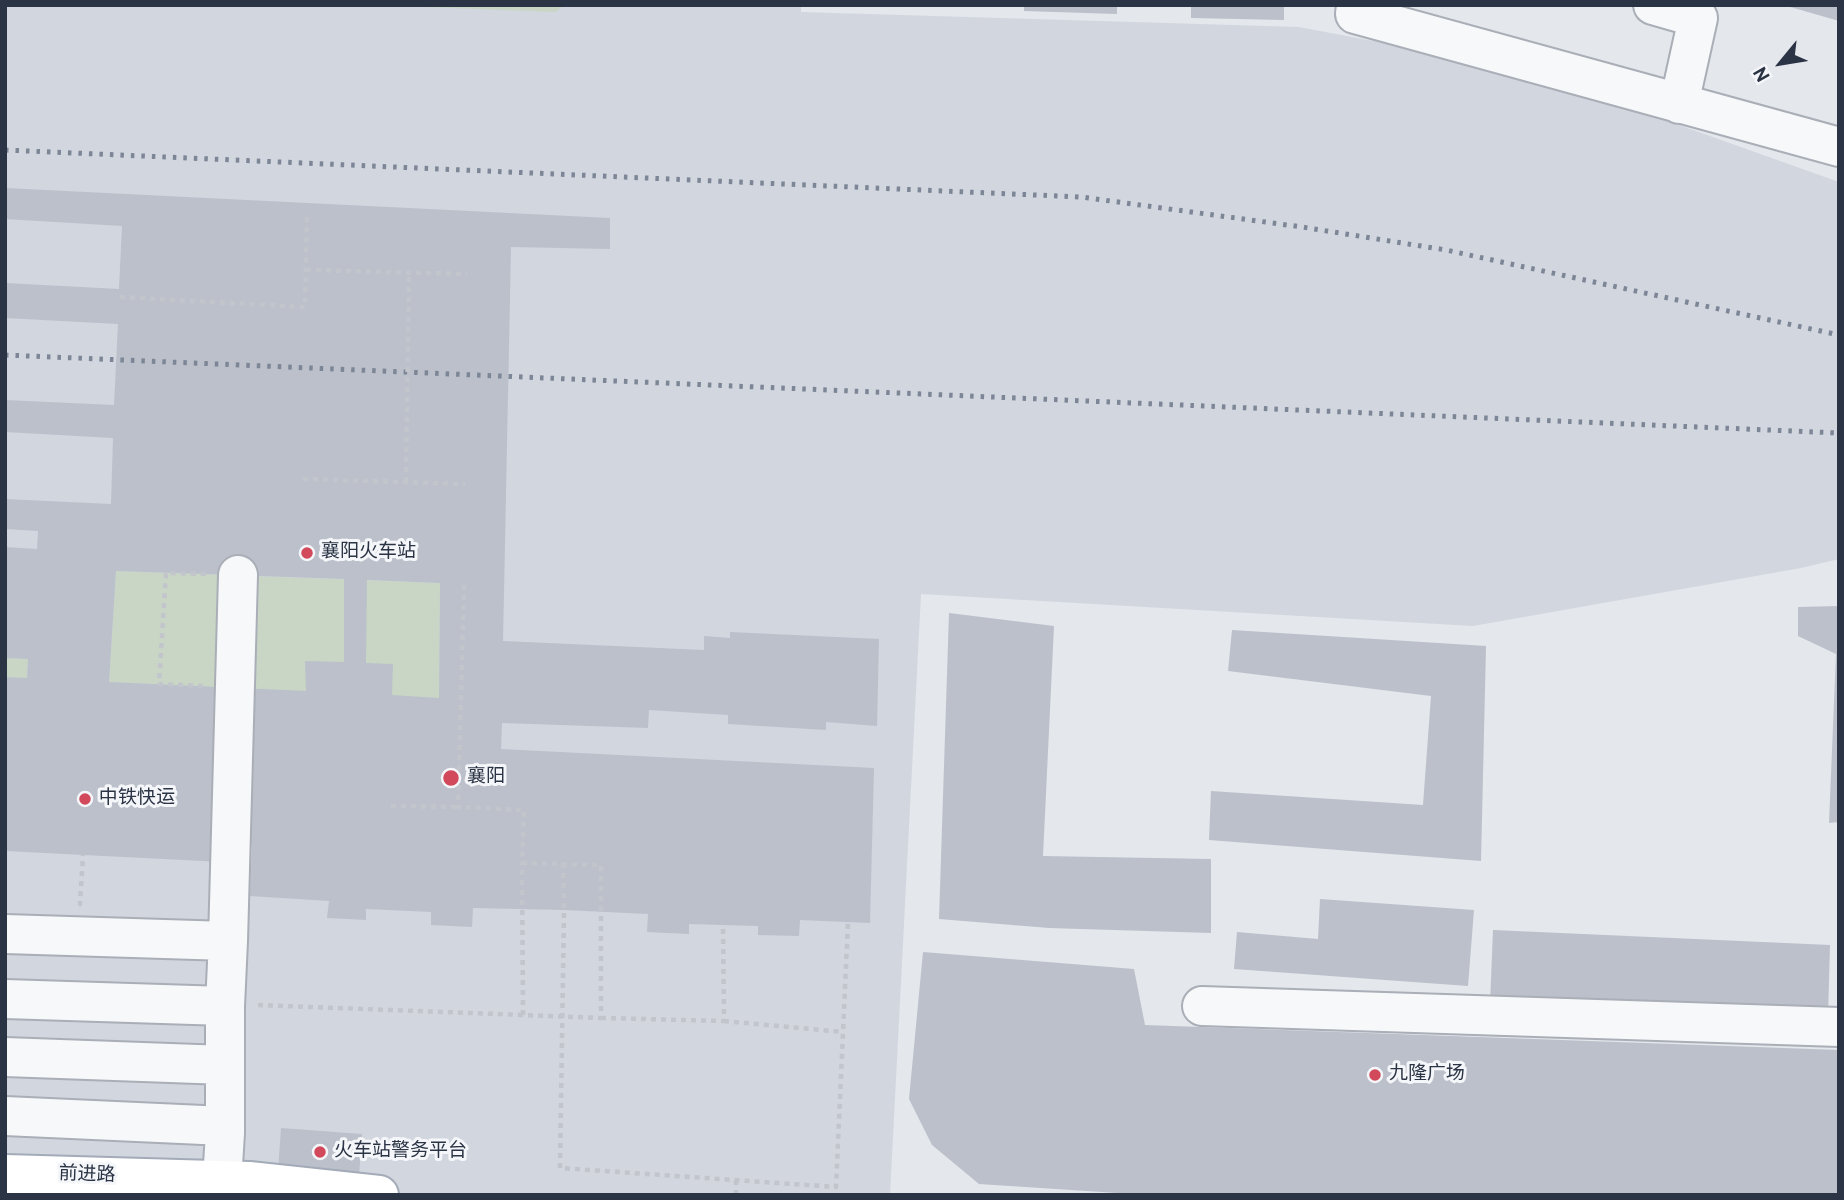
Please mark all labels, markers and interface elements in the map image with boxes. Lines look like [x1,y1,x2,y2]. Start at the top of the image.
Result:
north arrow [1746,28,1816,98]
text: N [1749,62,1777,85]
place label: 襄阳火车站 [321,542,416,564]
marker: 襄阳火车站 [299,545,315,561]
place label: 襄阳 [467,767,505,789]
marker: 襄阳 [441,768,461,788]
place label: 中铁快运 [99,788,175,810]
marker: 中铁快运 [77,791,93,807]
place label: 九隆广场 [1389,1064,1465,1086]
marker: 九隆广场 [1367,1067,1383,1083]
place label: 火车站警务平台 [334,1141,467,1163]
marker: 火车站警务平台 [312,1144,328,1160]
street label: 前进路 [58,1164,116,1188]

